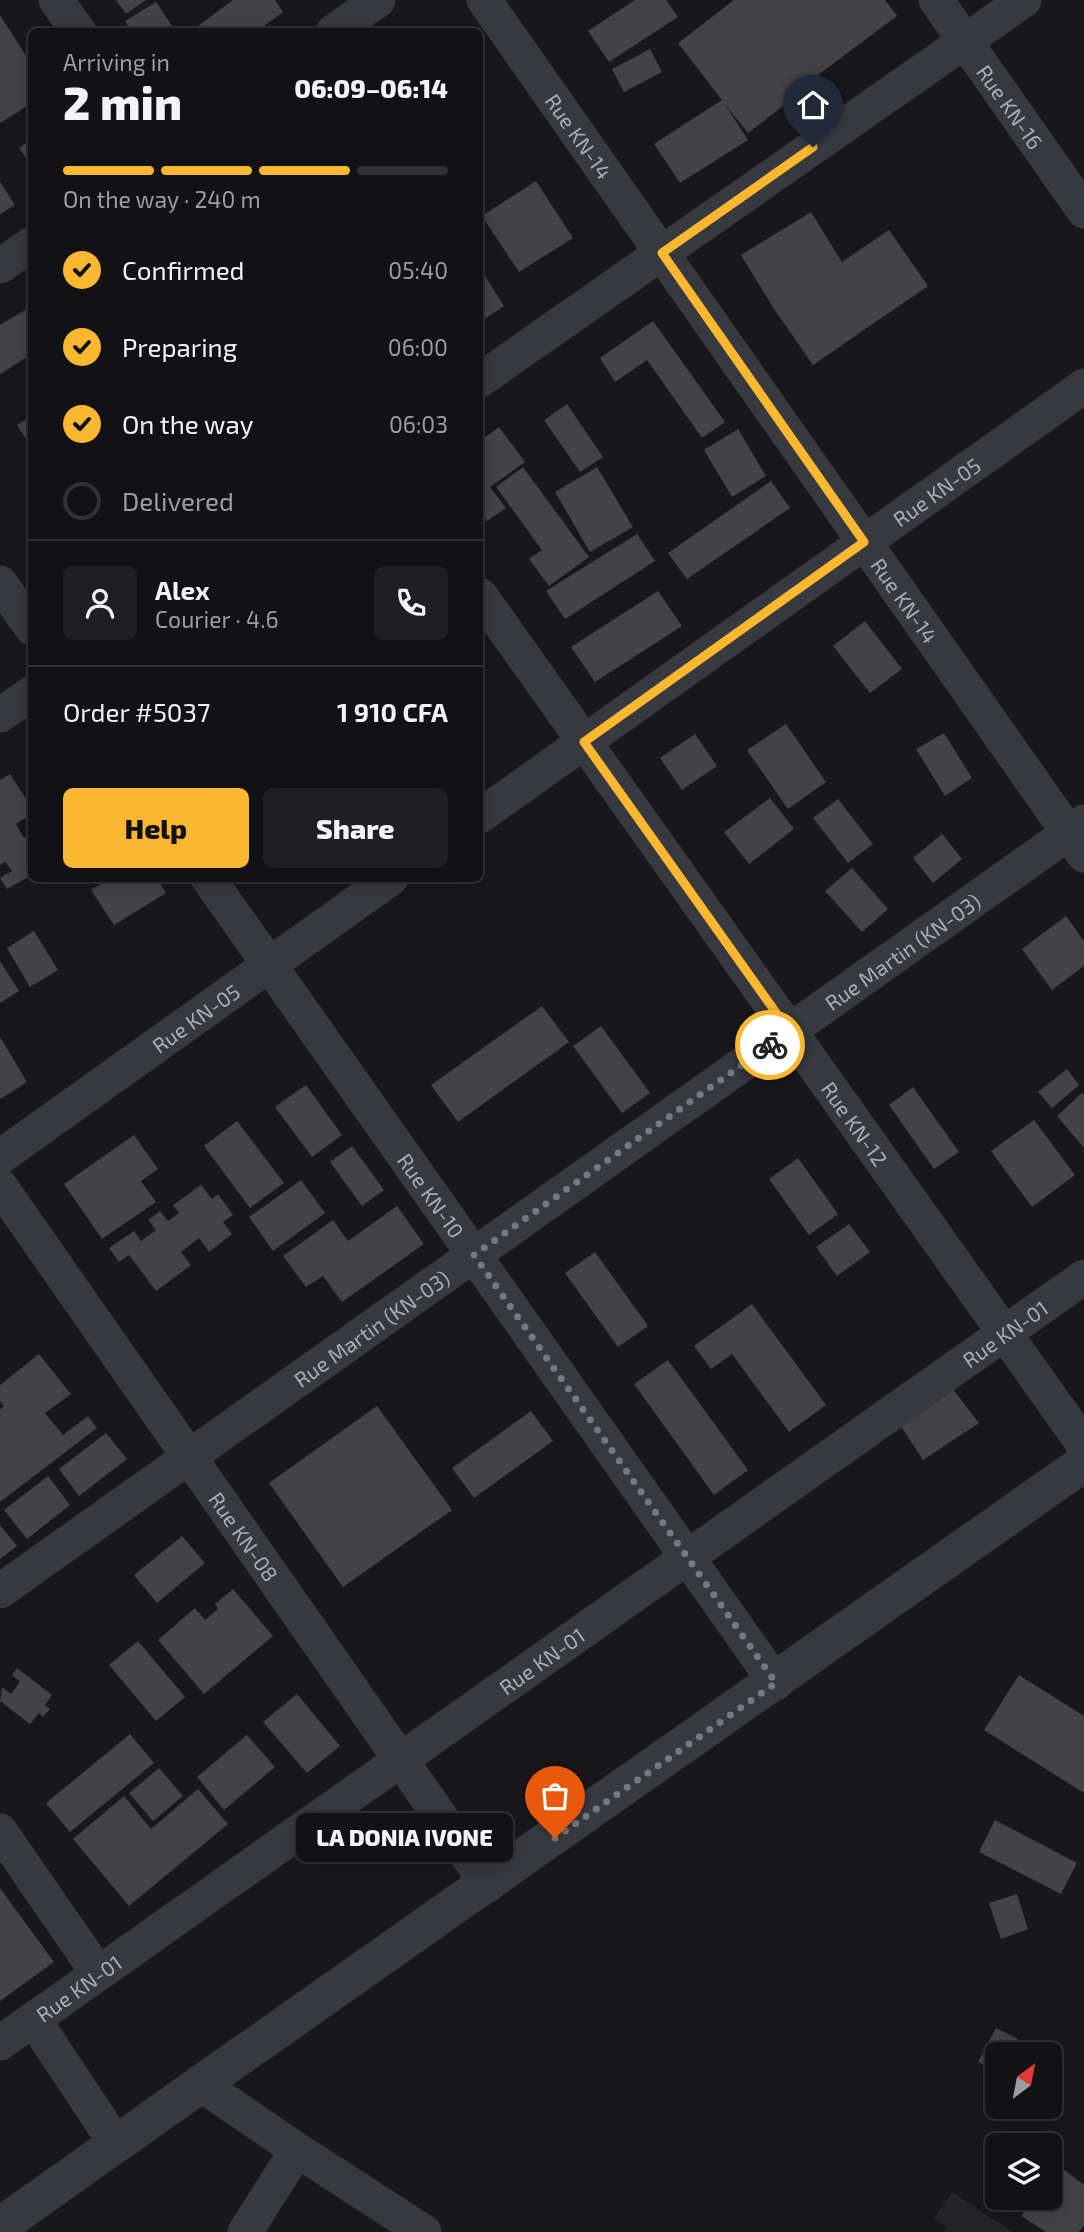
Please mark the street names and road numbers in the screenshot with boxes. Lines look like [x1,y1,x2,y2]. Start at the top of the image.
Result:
street label: Rue KN-16 [972,59,1049,153]
street label: Rue KN-14 [541,89,618,183]
street label: Rue KN-05 [888,452,985,531]
street label: Rue KN-14 [867,553,943,647]
street label: Rue Martin (KN-03) [820,887,985,1015]
street label: Rue KN-05 [147,978,244,1057]
street label: Rue KN-12 [817,1076,894,1170]
street label: Rue KN-10 [393,1148,470,1242]
street label: Rue Martin (KN-03) [289,1264,454,1391]
street label: Rue KN-01 [957,1294,1052,1372]
street label: Rue KN-08 [205,1487,284,1586]
street label: Rue KN-01 [494,1622,589,1699]
street label: Rue KN-01 [31,1949,126,2026]

